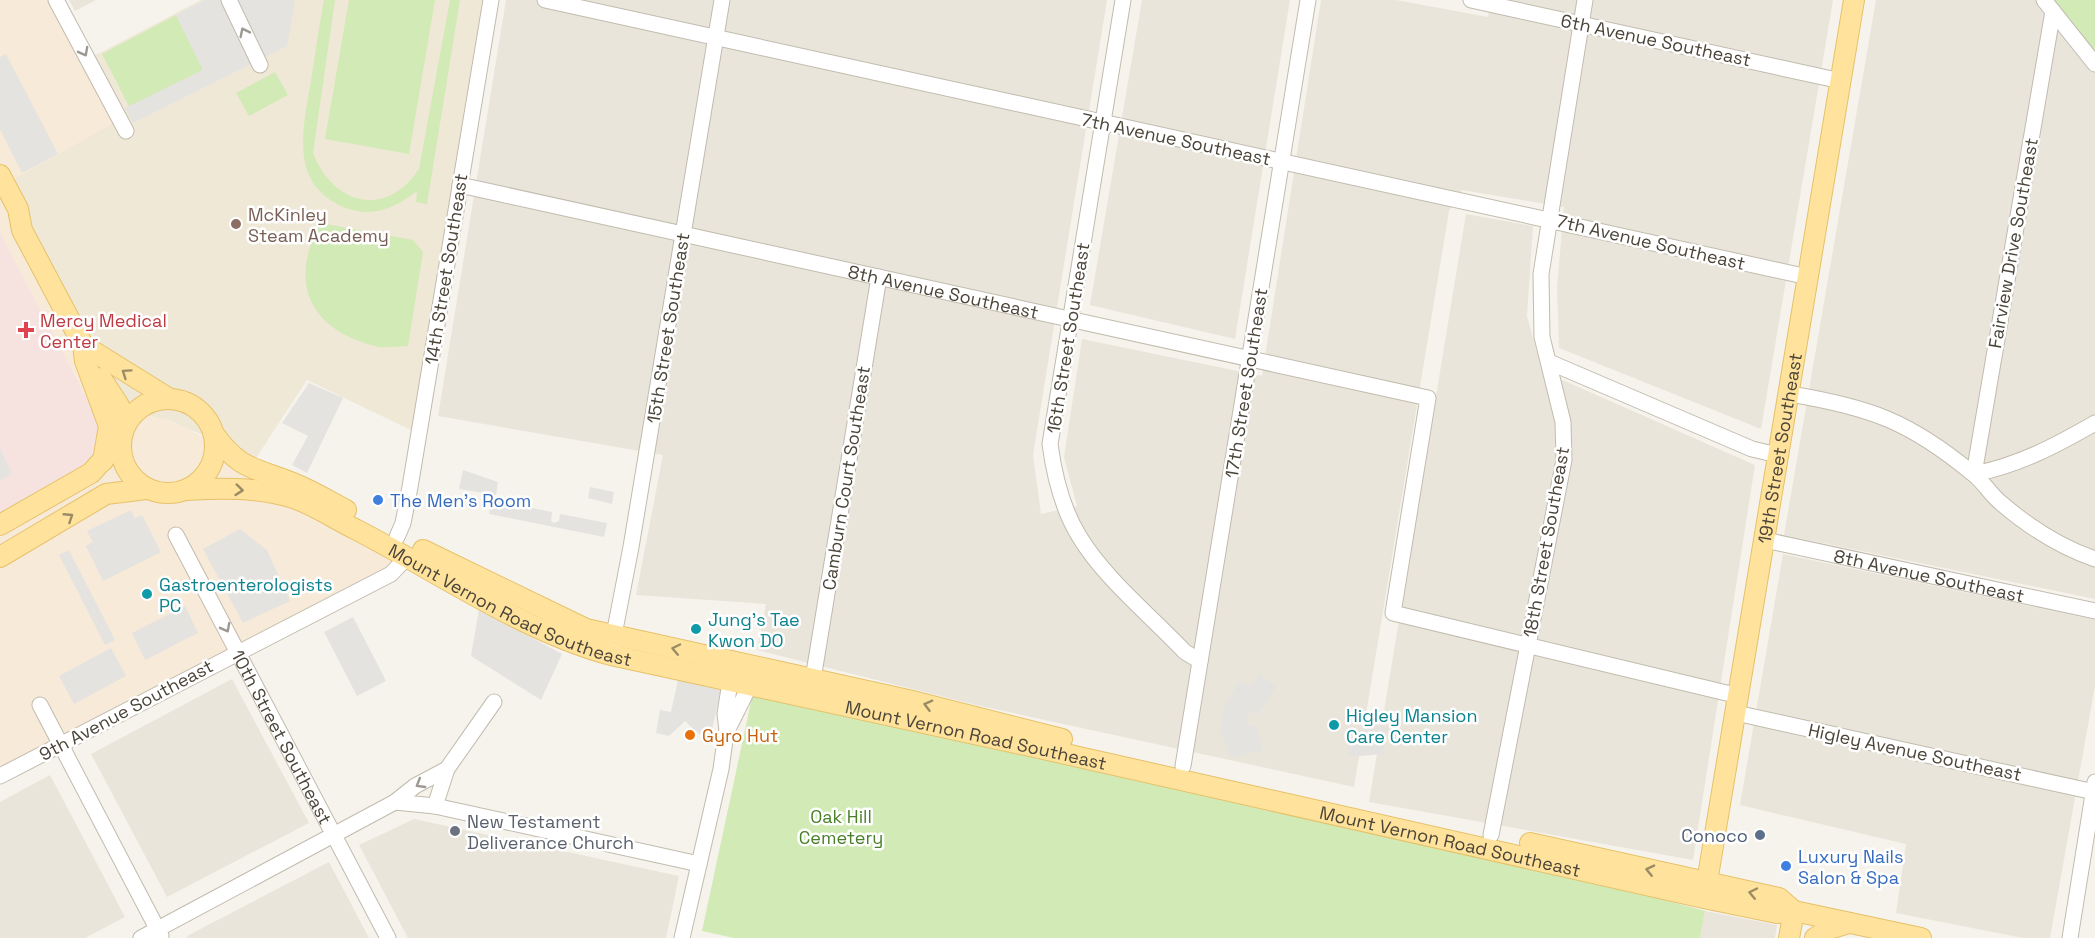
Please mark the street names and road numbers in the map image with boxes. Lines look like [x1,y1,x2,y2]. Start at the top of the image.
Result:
street label: 6th Avenue Southeast [1559,9,1753,71]
street label: 7th Avenue Southeast [1079,108,1273,170]
street label: Fairview Drive Southeast [1983,136,2043,350]
street label: 14th Street Southeast [420,172,472,366]
street label: 7th Avenue Southeast [1554,209,1748,275]
street label: 15th Street Southeast [642,231,694,425]
street label: 16th Street Southeast [1042,241,1094,435]
street label: 8th Avenue Southeast [846,259,1041,323]
street label: 17th Street Southeast [1220,286,1272,480]
street label: 19th Street Southeast [1752,351,1807,545]
street label: Camburn Court Southeast [817,364,875,592]
street label: 18th Street Southeast [1518,445,1574,639]
street label: Mount Vernon Road Southeast [385,538,634,671]
street label: 8th Avenue Southeast [1832,544,2027,607]
street label: 10th Street Southeast [227,646,337,828]
street label: 9th Avenue Southeast [35,654,217,766]
street label: Mount Vernon Road Southeast [843,695,1109,774]
street label: Higley Avenue Southeast [1806,718,2024,786]
street label: Mount Vernon Road Southeast [1318,800,1583,881]

